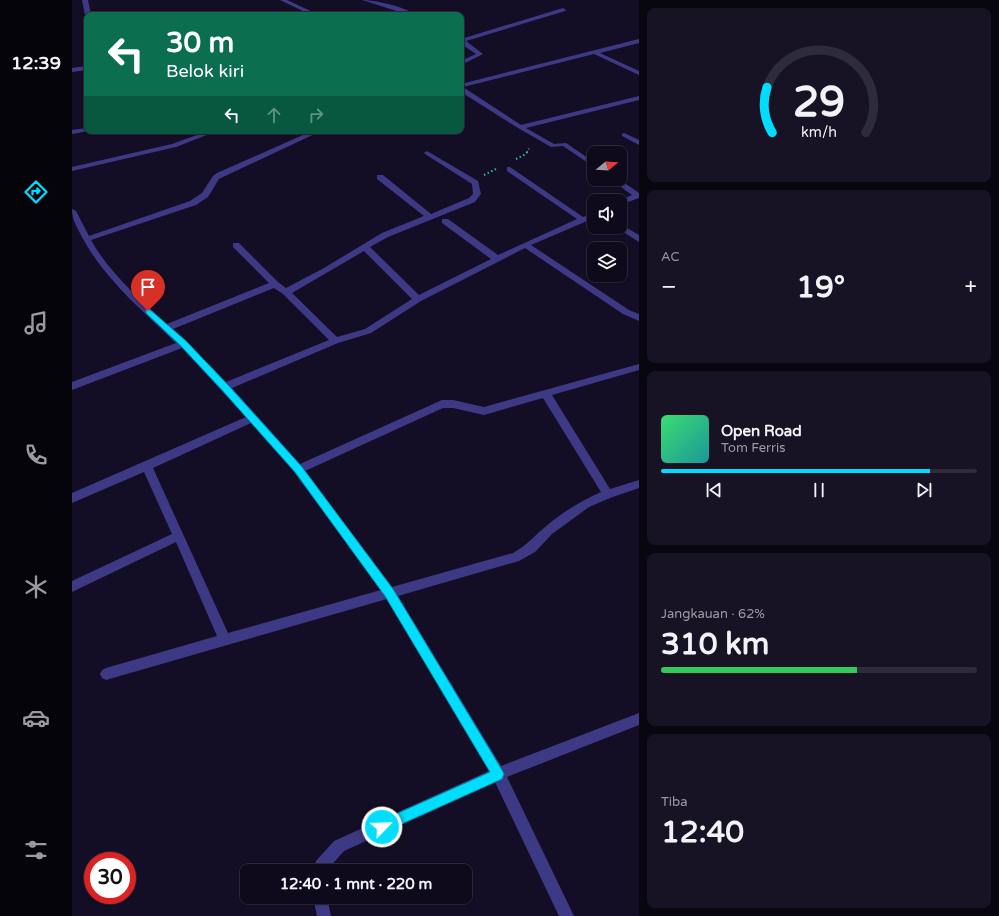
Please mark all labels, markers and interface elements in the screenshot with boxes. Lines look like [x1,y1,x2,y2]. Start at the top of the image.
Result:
text: 30 m [166,26,234,60]
icon: left [100,28,152,80]
text: 12:39 [11,52,61,74]
text: Belok kiri [166,60,244,82]
text: 29 [793,78,845,128]
icon: left [221,104,243,126]
icon: ahead [263,104,285,126]
icon: right [305,104,327,126]
text: km/h [801,123,837,140]
north arrow [587,146,627,186]
map controls [587,146,627,282]
icon: directions [22,178,50,206]
button: sound [587,194,627,234]
button: layers [587,242,627,282]
text: AC [661,249,680,265]
text: 19° [796,269,845,306]
pin [131,270,165,311]
text: − [661,274,677,300]
text: + [965,274,977,300]
icon: arrive [137,276,159,298]
icon: music [22,309,50,337]
text: Open Road [721,422,802,440]
text: Tom Ferris [721,440,785,456]
icon: phone [22,441,50,469]
icon: previous [703,479,725,501]
icon: pause [808,479,830,501]
icon: next [913,479,935,501]
icon: climate [22,573,50,601]
text: Jangkauan · 62% [661,606,765,622]
text: 310 km [661,626,769,663]
icon: car [22,704,50,732]
text: Tiba [661,794,688,810]
position arrow [361,806,403,848]
text: 12:40 [661,814,744,851]
icon: filters [22,836,50,864]
speed limit sign: 30 [84,852,136,904]
text: 12:40 · 1 mnt · 220 m [280,875,432,893]

